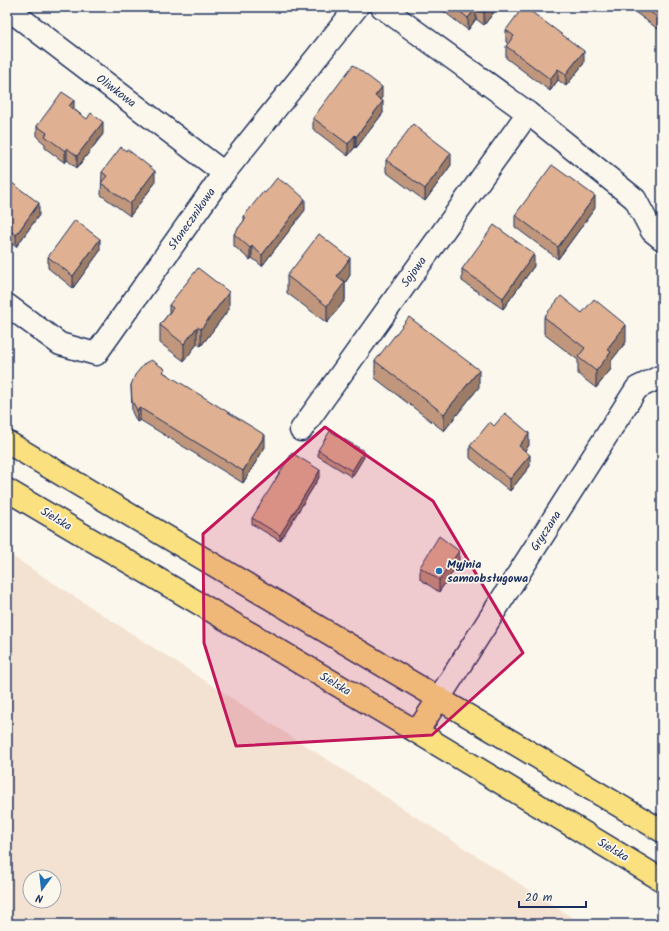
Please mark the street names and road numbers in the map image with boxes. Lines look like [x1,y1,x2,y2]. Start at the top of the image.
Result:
street label: Oliwkowa [92,70,140,113]
street label: Słonecznikowa [163,184,221,254]
street label: Sojowa [396,252,432,291]
street label: Sielska [37,502,76,536]
street label: Gryczana [526,507,566,555]
street label: Sielska [316,667,355,701]
street label: Sielska [594,833,633,867]

